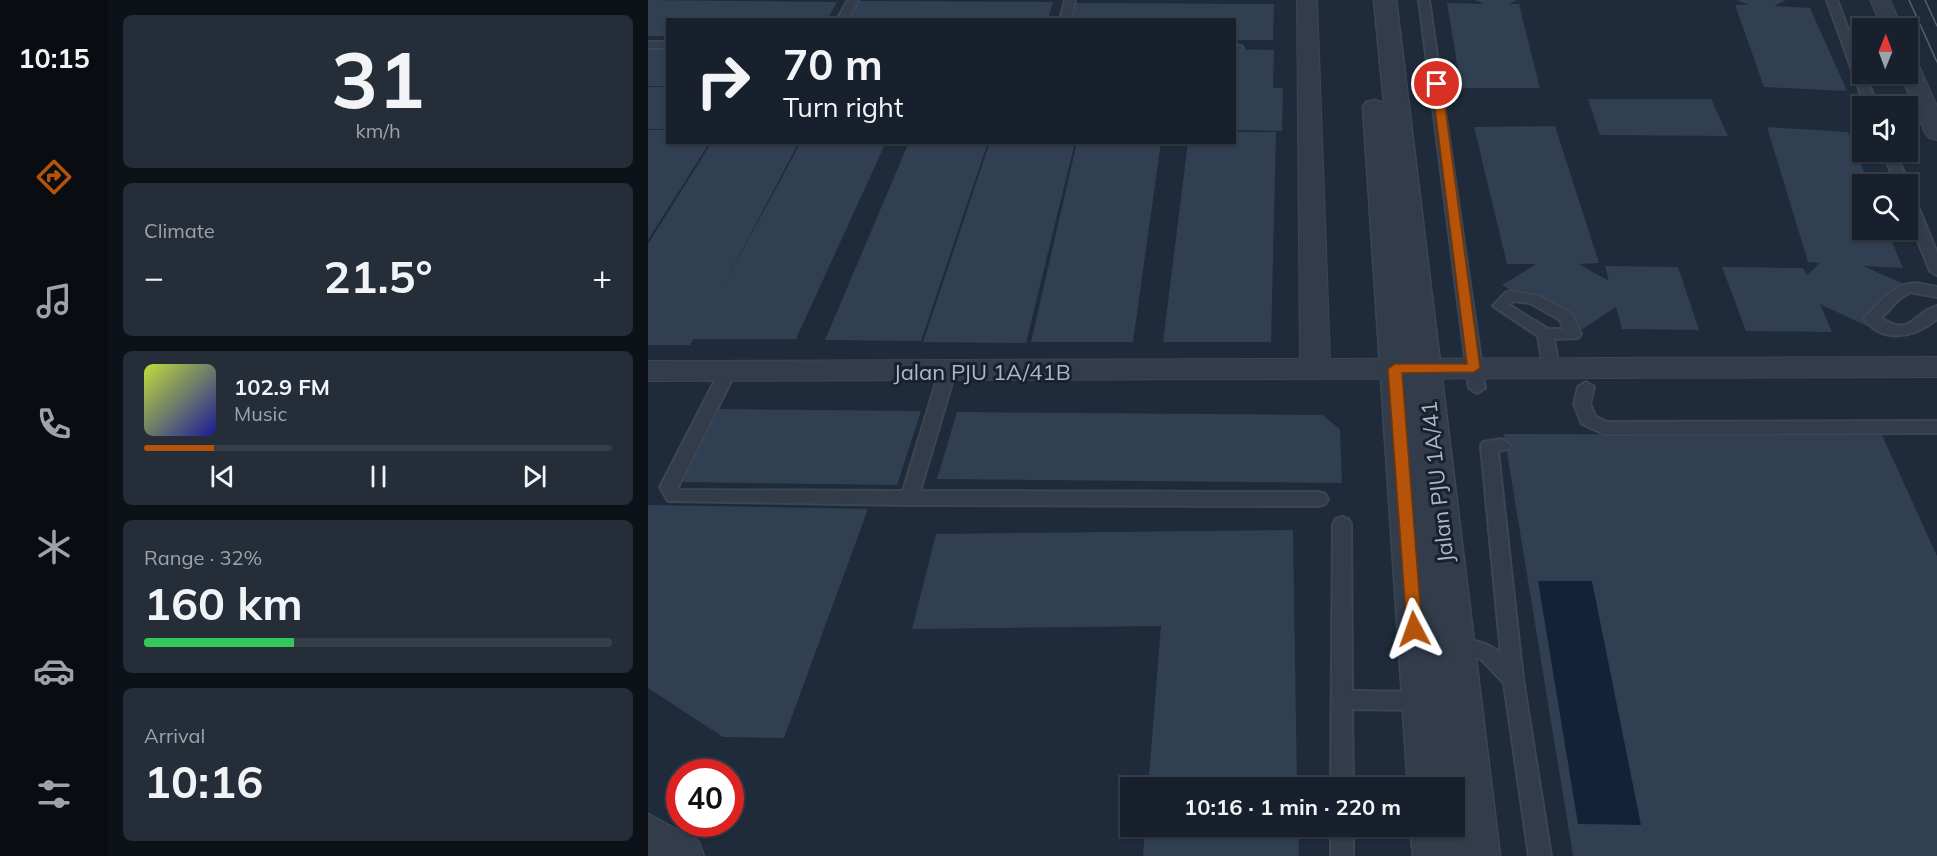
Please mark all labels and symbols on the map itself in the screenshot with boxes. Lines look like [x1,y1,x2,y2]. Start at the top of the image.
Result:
north arrow [1852,18,1918,84]
pin [1411,58,1462,109]
street label: Jalan PJU 1A/41B [893,358,1071,386]
street label: Jalan PJU 1A/41 [1415,400,1459,564]
position arrow [1382,597,1446,661]
speed limit sign: 40 [666,759,744,837]

